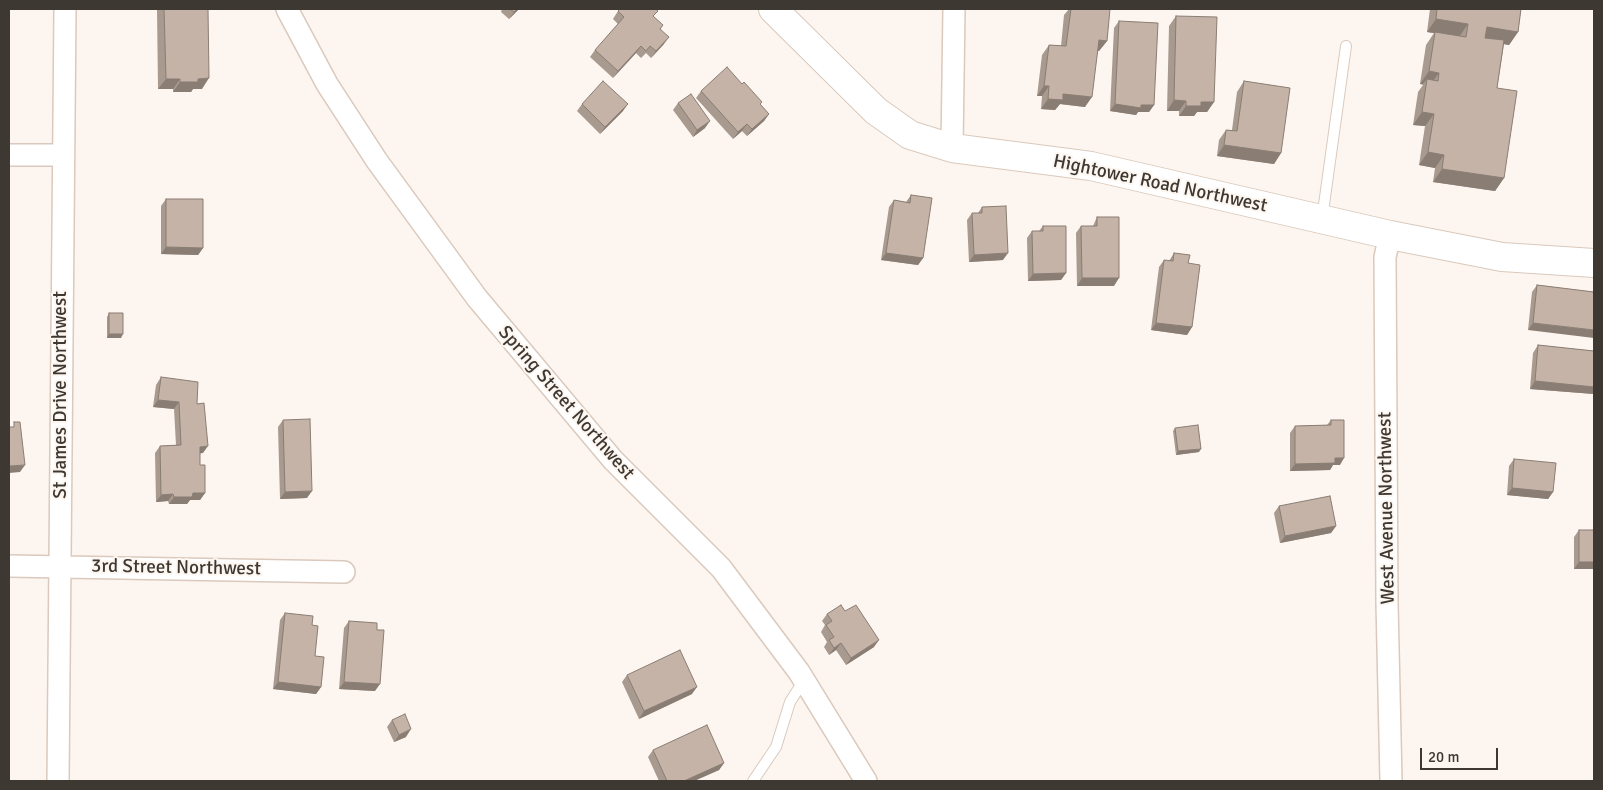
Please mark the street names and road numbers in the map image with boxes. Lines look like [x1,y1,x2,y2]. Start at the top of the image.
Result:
street label: Hightower Road Northwest [1051,150,1269,218]
street label: St James Drive Northwest [50,291,72,499]
street label: Spring Street Northwest [493,321,639,485]
street label: West Avenue Northwest [1374,412,1400,604]
street label: 3rd Street Northwest [91,555,261,581]

